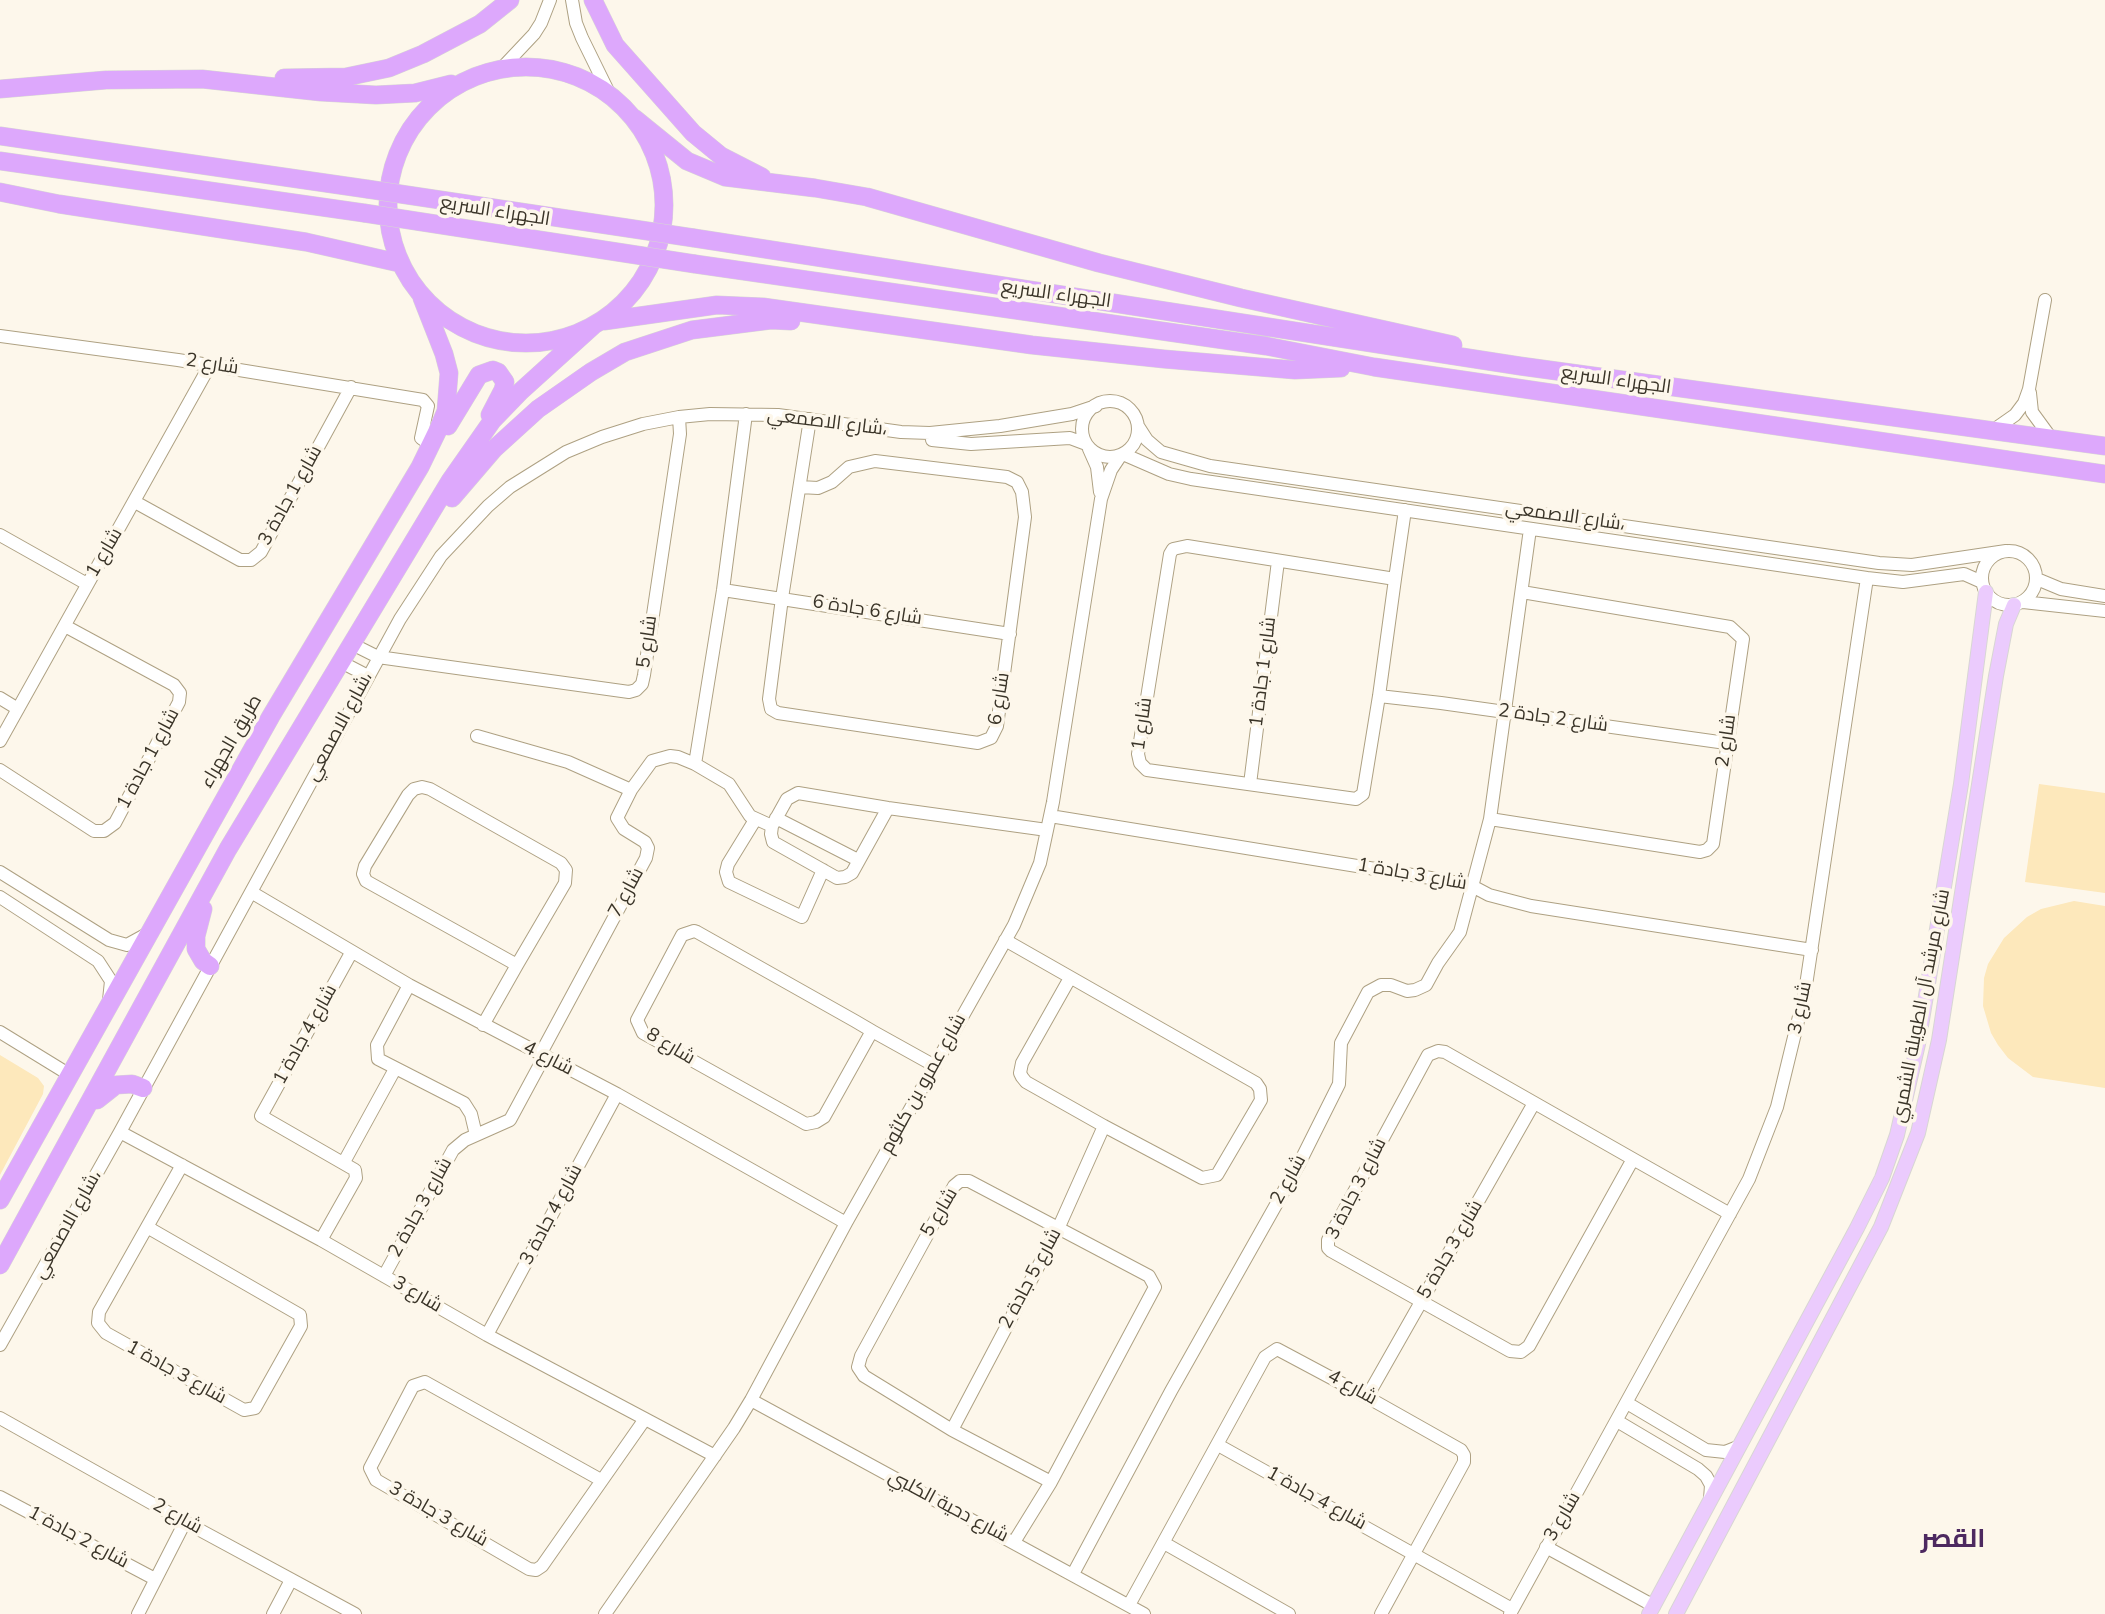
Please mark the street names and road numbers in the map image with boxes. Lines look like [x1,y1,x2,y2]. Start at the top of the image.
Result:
street label: الجهراء السريع [438,192,552,232]
street label: الجهراء السريع [999,276,1113,314]
street label: شارع 2 [184,350,240,380]
street label: الجهراء السريع [1559,362,1673,400]
street label: شارع الاصمعي، [766,404,888,442]
street label: شارع 1 جادة 3 [254,442,328,550]
street label: شارع الاصمعي، [1504,497,1626,537]
street label: شارع 1 [82,524,128,582]
street label: شارع 6 جادة 6 [811,591,923,631]
street label: شارع 5 [633,614,663,670]
street label: شارع 1 جادة 1 [1246,616,1282,728]
street label: شارع الاصمعي، [302,668,378,786]
street label: شارع 6 [985,671,1015,727]
street label: طريق الجهراء [196,691,268,793]
street label: شارع 1 [1128,696,1158,752]
street label: شارع 2 جادة 2 [1497,700,1609,738]
street label: شارع 1 جادة 1 [113,705,185,813]
street label: شارع 2 [1712,713,1742,769]
street label: شارع 3 جادة 1 [1356,854,1468,896]
street label: شارع 7 [604,864,650,922]
street label: شارع مرشد آل الطويلة الشمري [1888,887,1956,1125]
street label: شارع 3 [1784,980,1818,1036]
street label: شارع 4 جادة 1 [269,981,343,1089]
street label: شارع عمرو بن كلثوم [876,1010,972,1158]
street label: شارع 8 [641,1024,699,1070]
street label: شارع 4 [519,1037,577,1081]
street label: شارع 3 جادة 3 [1322,1135,1392,1243]
street label: شارع 2 [1266,1151,1312,1209]
street label: شارع 3 جادة 2 [384,1154,458,1262]
street label: شارع 4 جادة 3 [516,1161,588,1269]
street label: شارع الاصمعي، [29,1167,107,1283]
street label: شارع 5 [917,1184,963,1242]
street label: شارع 3 جادة 5 [1413,1196,1489,1304]
street label: شارع 5 جادة 2 [995,1225,1067,1333]
street label: شارع 3 [388,1272,446,1318]
street label: شارع 3 جادة 1 [122,1336,230,1410]
street label: شارع 4 [1323,1365,1381,1411]
street label: شارع 4 جادة 1 [1262,1462,1370,1536]
street label: شارع دحية الكلبي [884,1466,1012,1548]
street label: شارع 3 جادة 3 [384,1477,492,1553]
street label: شارع 3 [1540,1488,1586,1546]
street label: شارع 2 [148,1494,206,1540]
street label: شارع 2 جادة 1 [24,1502,132,1574]

